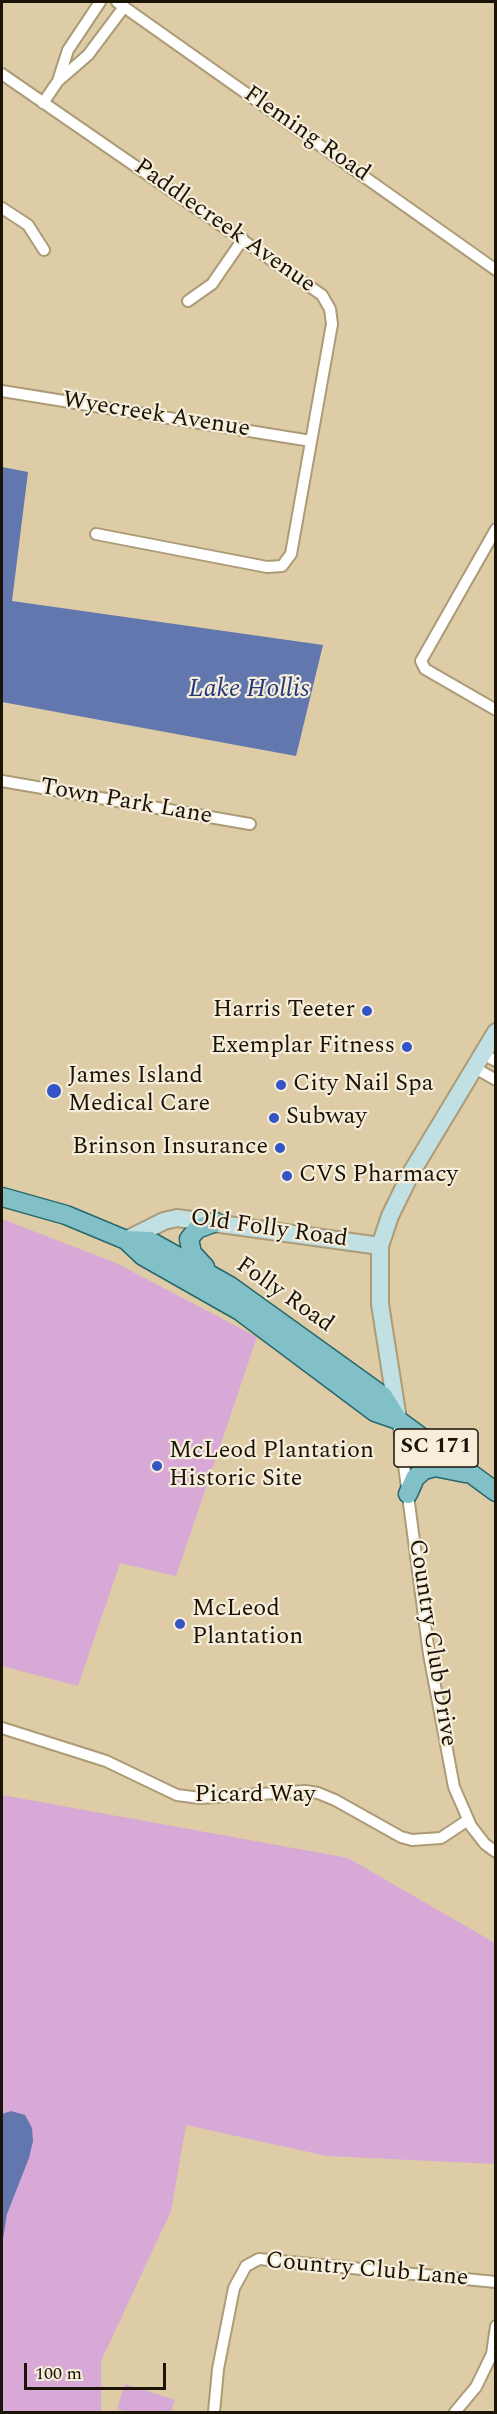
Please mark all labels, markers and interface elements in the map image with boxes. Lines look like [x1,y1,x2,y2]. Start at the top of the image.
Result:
street label: Fleming Road [237,81,375,189]
street label: Paddlecreek Avenue [128,154,320,300]
street label: Wyecreek Avenue [60,387,252,445]
water label: Lake Hollis [189,675,309,707]
street label: Town Park Lane [38,774,214,832]
place label: Harris Teeter [213,997,355,1025]
marker: Harris Teeter [360,1004,374,1018]
place label: Exemplar Fitness [211,1033,395,1061]
marker: Exemplar Fitness [400,1040,414,1054]
place label: James Island Medical Care [68,1063,210,1119]
place label: City Nail Spa [293,1071,433,1099]
marker: City Nail Spa [274,1078,288,1092]
marker: James Island Medical Care [45,1082,63,1100]
place label: Subway [286,1104,367,1132]
marker: Subway [267,1111,281,1125]
place label: Brinson Insurance [72,1134,268,1162]
marker: Brinson Insurance [273,1141,287,1155]
place label: CVS Pharmacy [299,1162,458,1190]
marker: CVS Pharmacy [280,1169,294,1183]
street label: Old Folly Road [188,1205,350,1255]
street label: Folly Road [230,1252,338,1340]
road number: SC 171 [394,1429,478,1467]
place label: McLeod Plantation Historic Site [169,1438,374,1494]
marker: McLeod Plantation Historic Site [150,1459,164,1473]
street label: Country Club Drive [400,1537,462,1749]
place label: McLeod Plantation [192,1596,303,1652]
marker: McLeod Plantation [173,1617,187,1631]
street label: Picard Way [194,1782,316,1810]
street label: Country Club Lane [264,2248,470,2294]
scale bar [27,2351,170,2389]
text: 100 m [35,2360,82,2387]

